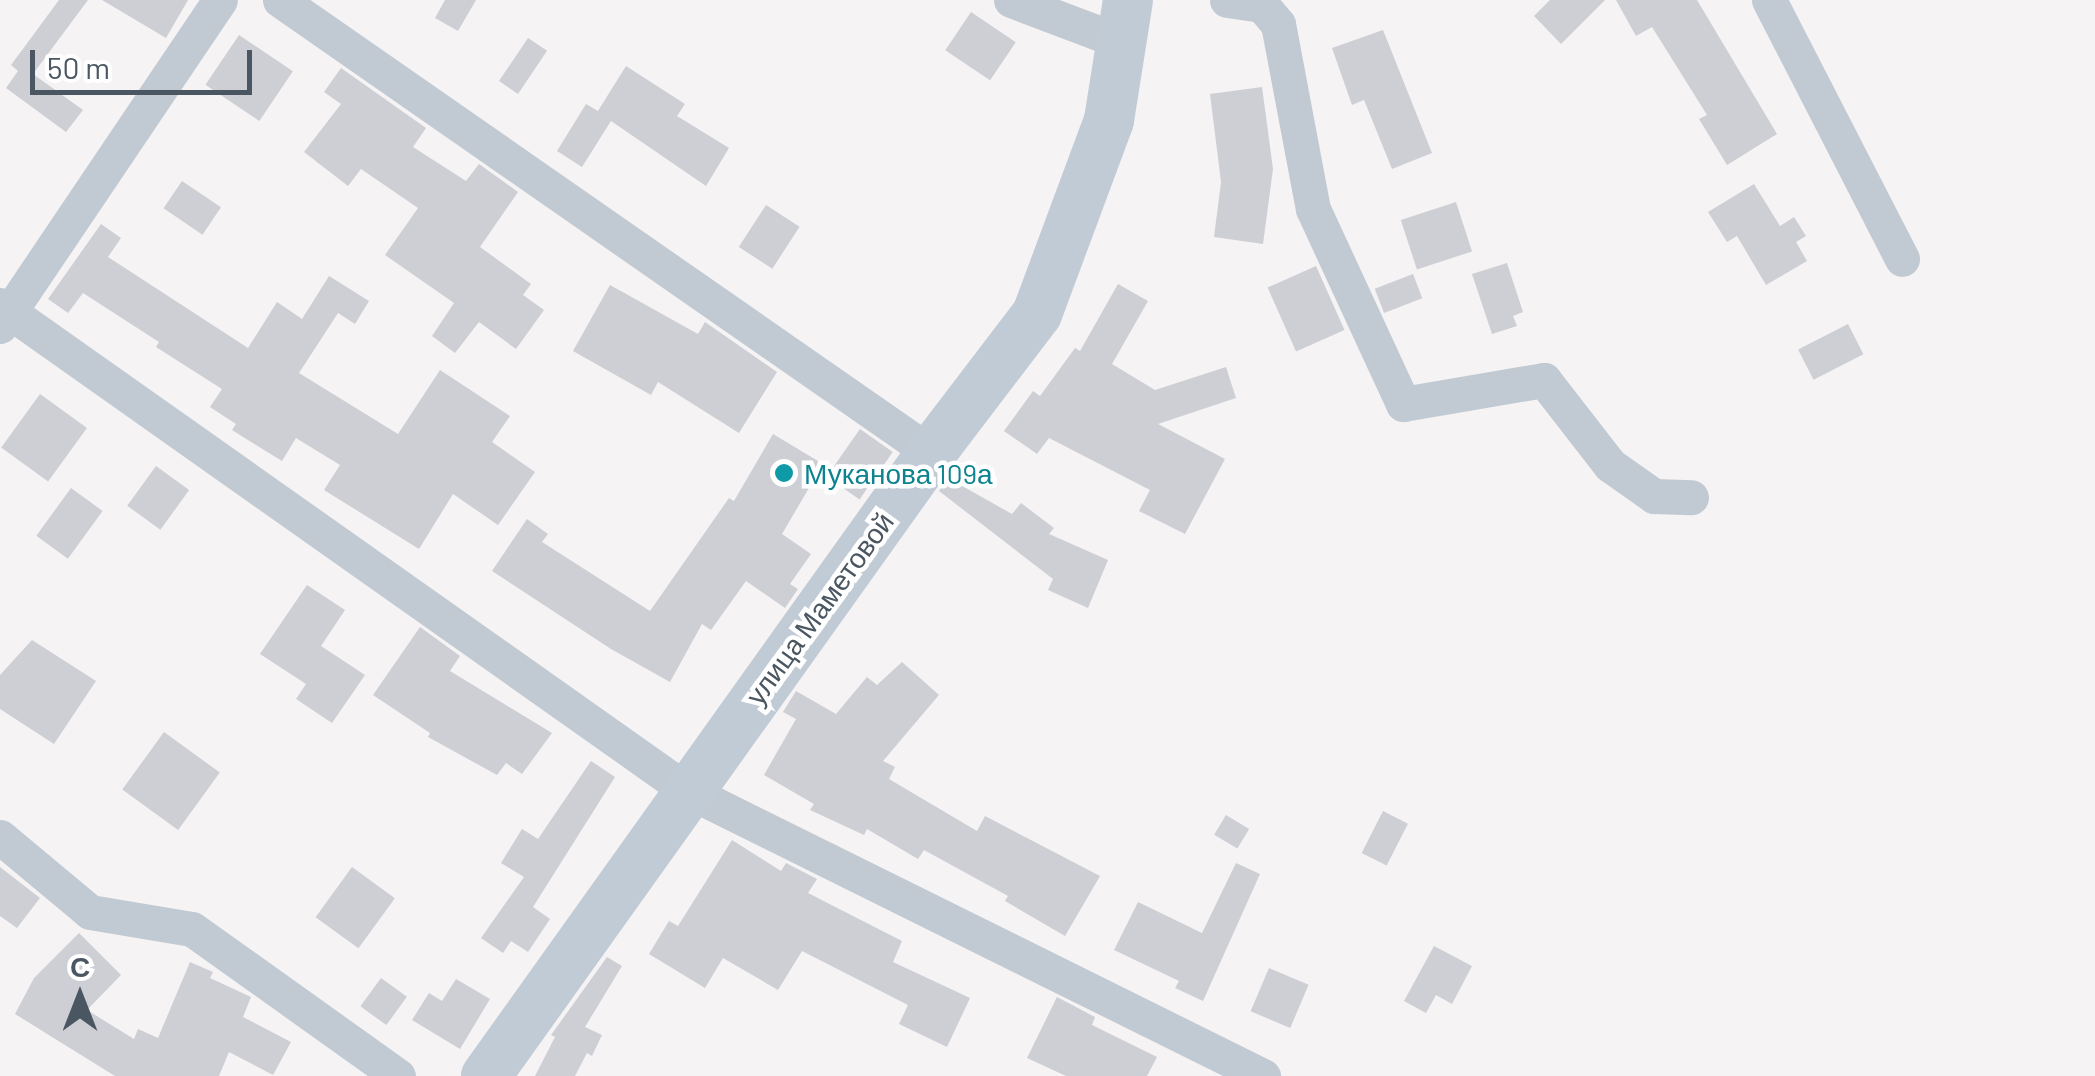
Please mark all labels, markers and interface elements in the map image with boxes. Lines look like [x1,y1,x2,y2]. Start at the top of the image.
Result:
scale bar [35,30,258,92]
text: 50 m [47,49,110,85]
place label: Муканова 109а [804,456,993,490]
marker: Муканова 109а [773,462,795,484]
street label: улица Маметовой [738,505,900,711]
north arrow [30,946,130,1046]
text: С [70,949,90,983]

